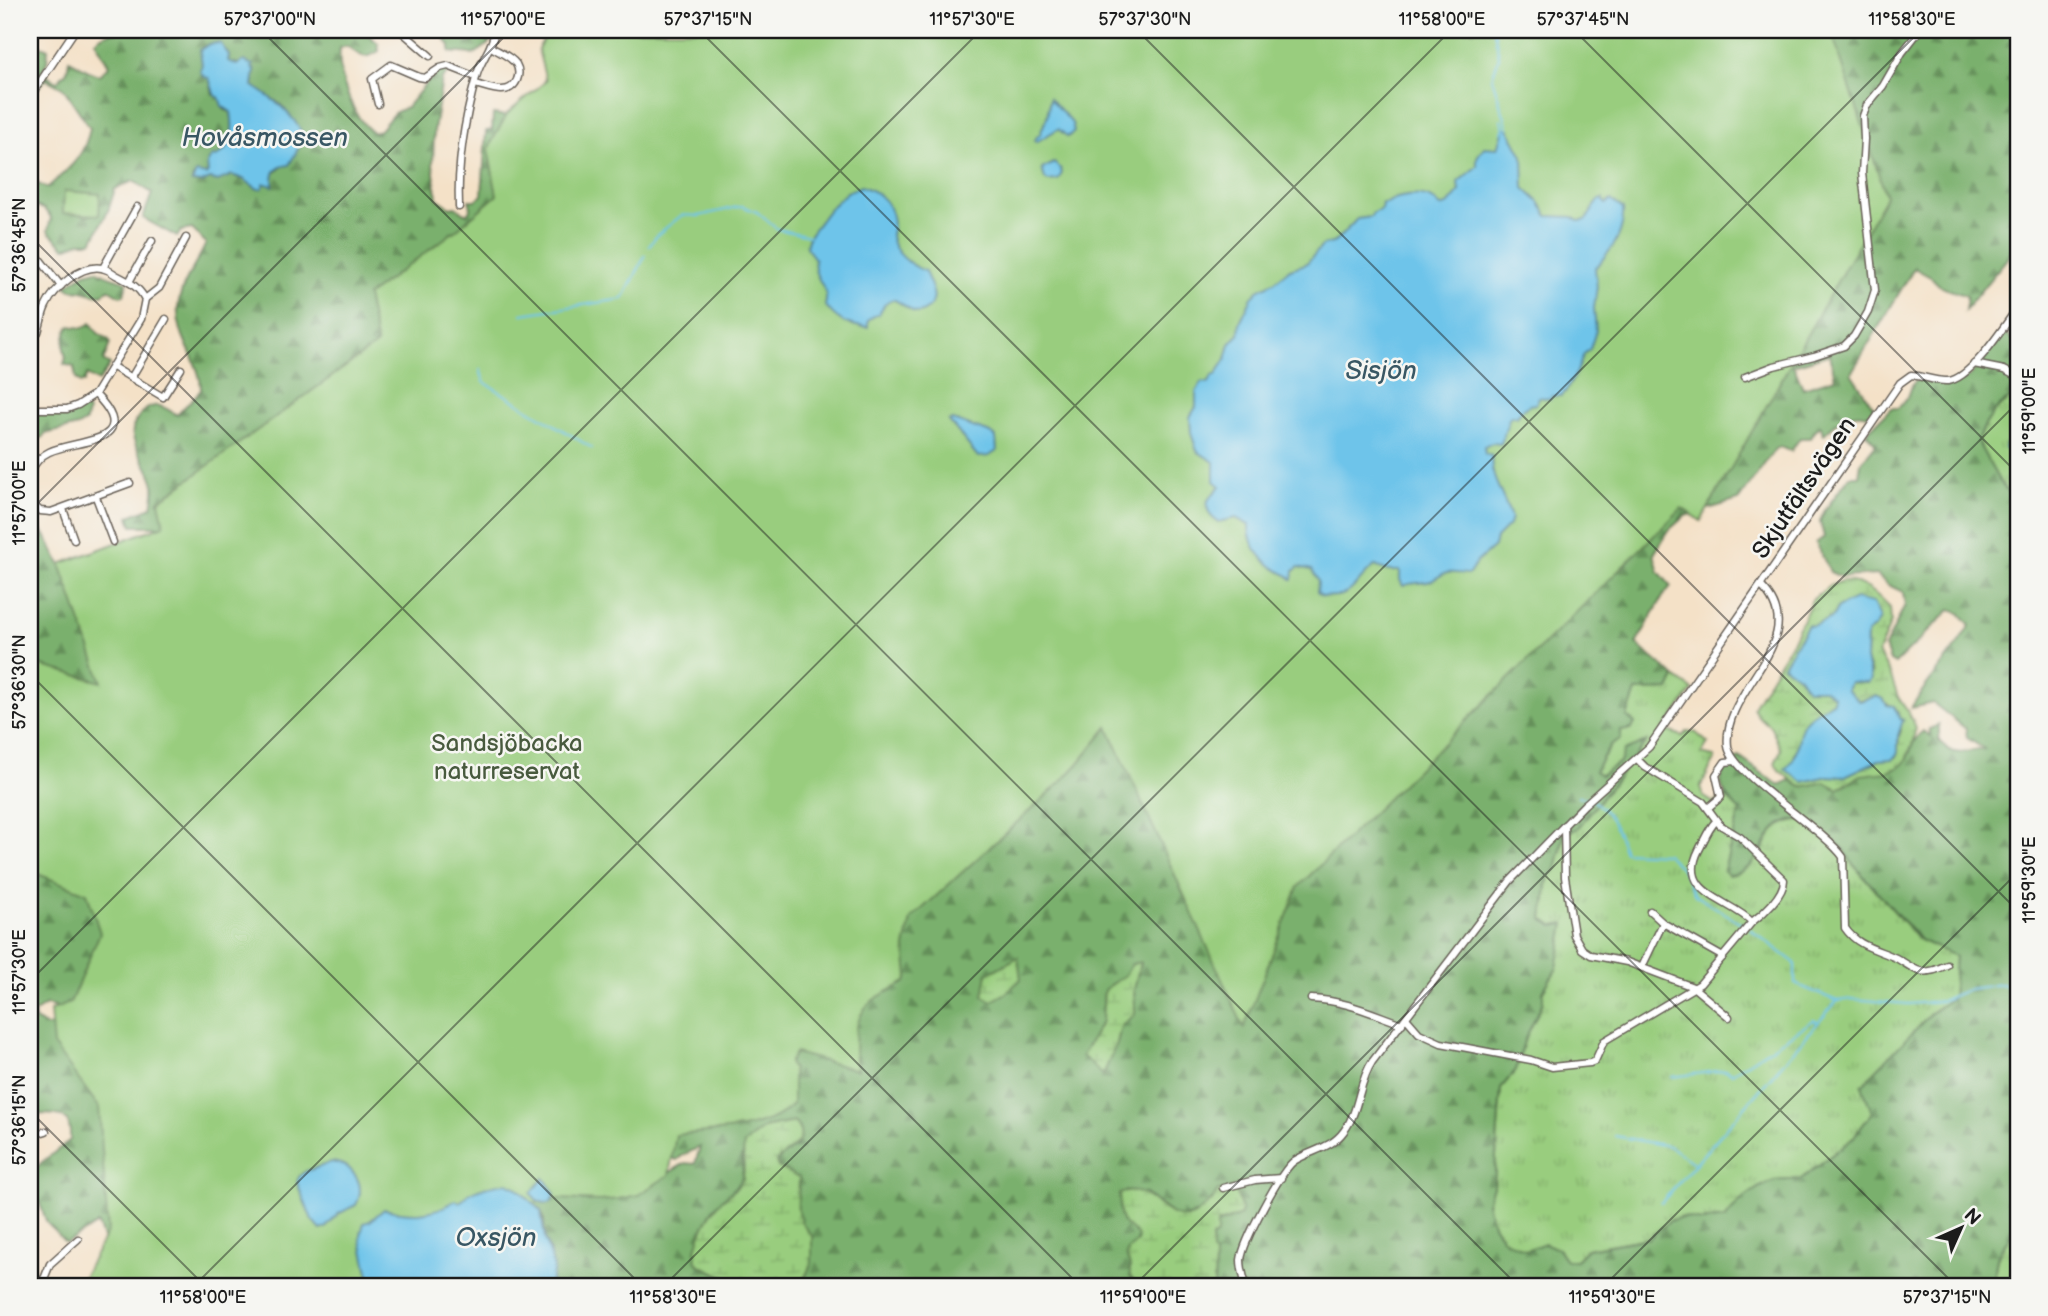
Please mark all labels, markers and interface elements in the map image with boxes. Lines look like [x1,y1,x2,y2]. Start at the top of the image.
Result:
text: 57°37'00"N [224,9,316,30]
text: 11°57'00"E [460,9,546,30]
text: 57°37'15"N [664,9,752,30]
text: 11°57'30"E [929,9,1015,30]
text: 57°37'30"N [1098,9,1192,30]
text: 11°58'00"E [1399,9,1486,30]
text: 57°37'45"N [1537,9,1629,30]
text: 11°58'30"E [1868,9,1956,30]
water label: Hovåsmossen [182,123,348,154]
text: 57°36'45"N [9,197,30,293]
water label: Sisjön [1345,356,1417,387]
text: 11°59'00"E [2019,368,2040,454]
street label: Skjutfältsvägen [1746,412,1862,564]
text: 11°57'00"E [9,460,30,546]
text: 57°36'30"N [9,634,30,730]
park label: Sandsjöbacka naturreservat [431,729,583,786]
text: 11°59'30"E [2019,836,2040,924]
text: 11°57'30"E [9,929,30,1015]
text: 57°36'15"N [9,1074,30,1166]
north arrow [1926,1194,1996,1264]
text: N [1959,1204,1985,1230]
water label: Oxsjön [455,1223,537,1254]
text: 11°58'00"E [160,1287,247,1308]
text: 11°58'30"E [629,1287,717,1308]
text: 11°59'00"E [1100,1287,1186,1308]
text: 11°59'30"E [1568,1287,1656,1308]
text: 57°37'15"N [1903,1287,1991,1308]

